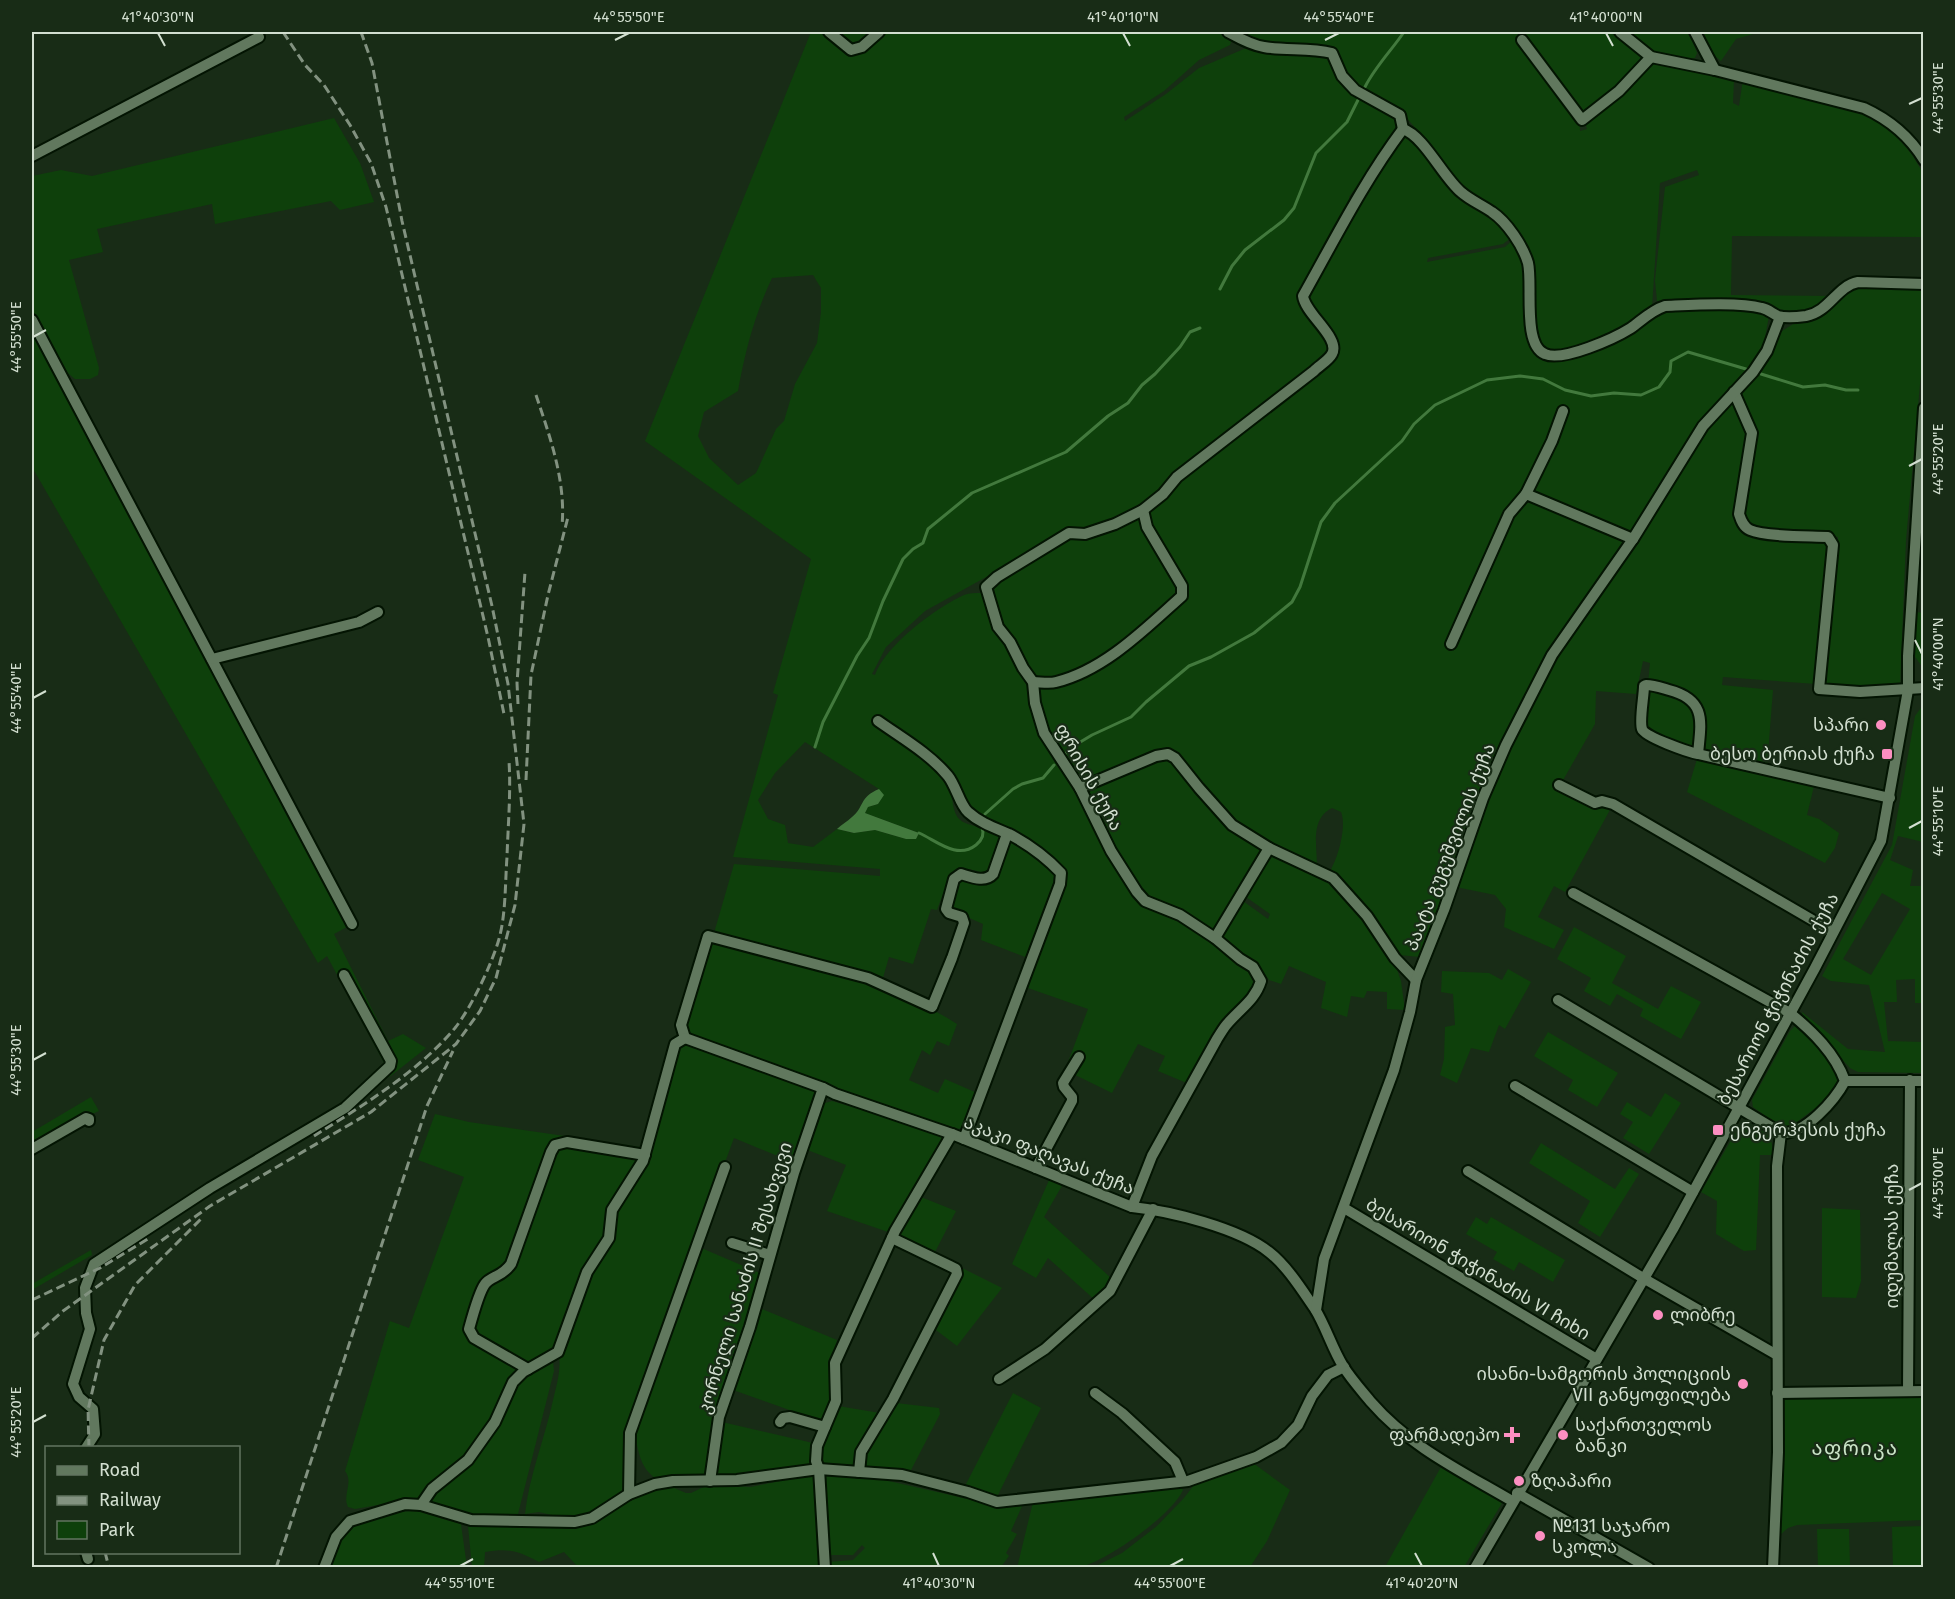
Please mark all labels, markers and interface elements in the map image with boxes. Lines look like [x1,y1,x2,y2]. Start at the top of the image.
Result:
text: 41°40'30"N [122,8,194,26]
text: 44°55'50"E [593,8,665,26]
text: 41°40'10"N [1087,8,1159,26]
text: 44°55'40"E [1303,8,1375,26]
text: 41°40'00"N [1569,8,1643,26]
text: 44°55'30"E [1929,62,1947,134]
text: 44°55'50"E [7,301,25,373]
text: 44°55'20"E [1929,423,1947,495]
text: 41°40'00"N [1929,617,1947,691]
text: 44°55'40"E [7,662,25,734]
place label: სპარი [1813,714,1869,736]
marker: სპარი [1874,718,1888,732]
street label: ფრისის ქუჩა [1050,720,1128,834]
street label: პაატა გუგუშვილის ქუჩა [1400,740,1500,954]
place label: ბესო ბერიას ქუჩა [1710,743,1875,765]
marker: ბესო ბერიას ქუჩა [1880,747,1894,761]
text: 44°55'10"E [1929,786,1947,856]
street label: ბესარიონ ჭიჭინაძის ქუჩა [1713,889,1843,1109]
text: 44°55'30"E [7,1024,25,1096]
street label: აკაკი ფაღავას ქუჩა [961,1111,1137,1199]
place label: ენგურჰესის ქუჩა [1730,1119,1886,1141]
marker: ენგურჰესის ქუჩა [1711,1123,1725,1137]
street label: კორნელი სანაძის II შესახვევი [693,1139,797,1417]
text: 44°55'00"E [1929,1147,1947,1219]
street label: იდუმალას ქუჩა [1881,1164,1903,1308]
street label: ბესარიონ ჭიჭინაძის VI ჩიხი [1362,1193,1594,1345]
place label: ლიბრე [1670,1304,1736,1326]
marker: ლიბრე [1651,1308,1665,1322]
place label: ისანი-სამგორის პოლიციის VII განყოფილება [1477,1363,1731,1406]
marker: ისანი-სამგორის პოლიციის VII განყოფილება [1736,1377,1750,1391]
text: 44°55'20"E [7,1386,25,1458]
place label: საქართველოს ბანკი [1575,1414,1712,1457]
place label: ფარმადეპო [1389,1424,1500,1446]
marker: ფარმადეპო [1505,1428,1519,1442]
marker: საქართველოს ბანკი [1556,1428,1570,1442]
district label: აფრიკა [1812,1436,1898,1460]
legend [45,1446,240,1554]
text: Road [99,1459,141,1481]
place label: ზღაპარი [1531,1470,1612,1492]
marker: ზღაპარი [1512,1474,1526,1488]
text: Railway [99,1489,161,1511]
place label: №131 საჯარო სკოლა [1552,1515,1670,1558]
text: Park [99,1519,135,1541]
marker: №131 საჯარო სკოლა [1533,1529,1547,1543]
text: 44°55'10"E [425,1574,495,1592]
text: 41°40'30"N [903,1574,975,1592]
text: 44°55'00"E [1134,1574,1206,1592]
text: 41°40'20"N [1386,1574,1458,1592]

